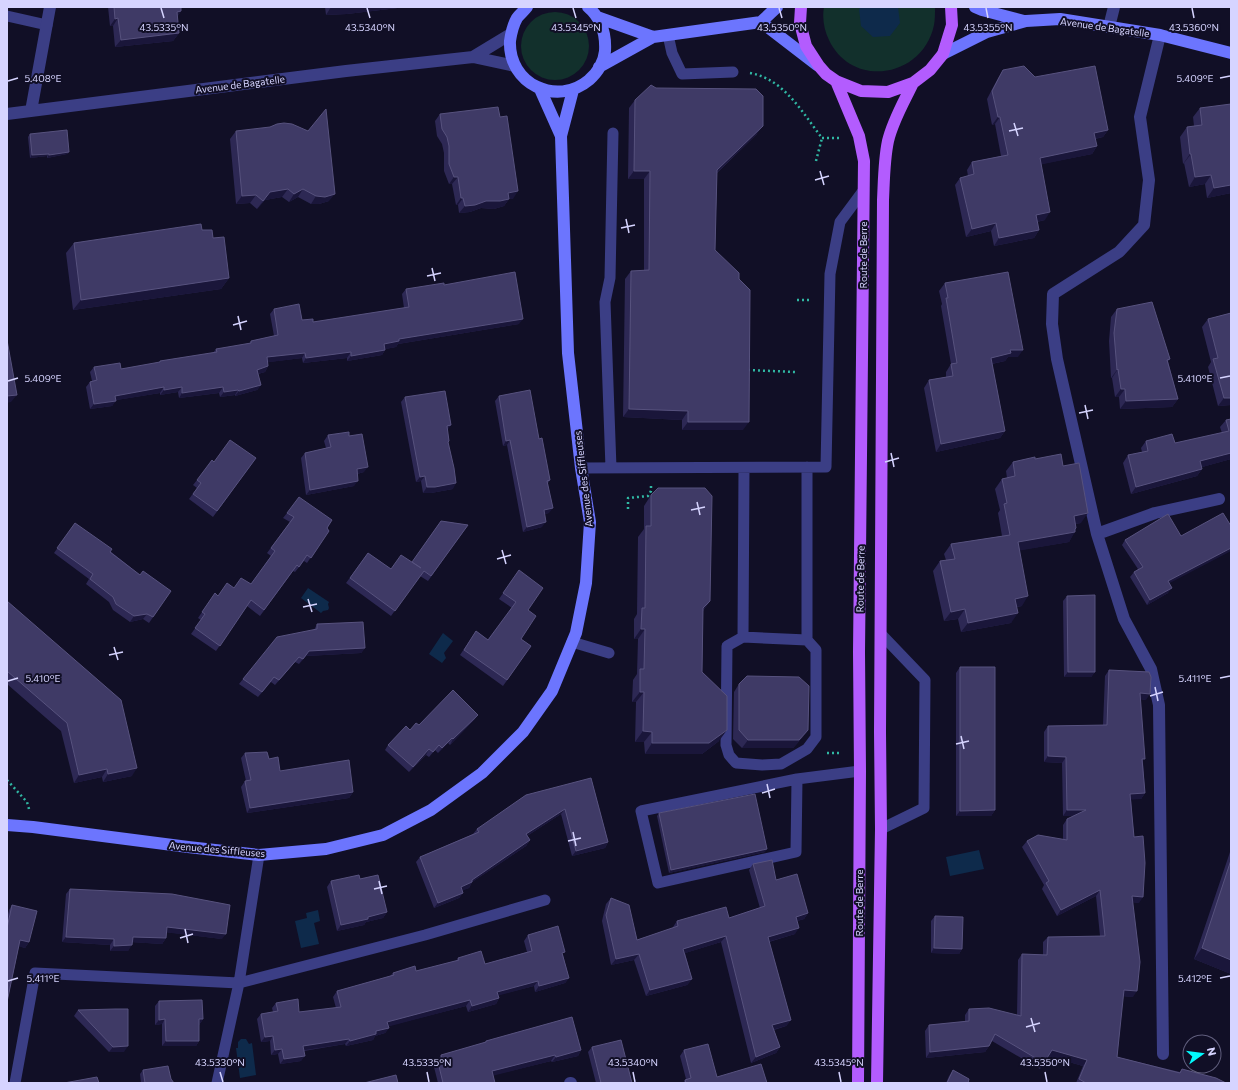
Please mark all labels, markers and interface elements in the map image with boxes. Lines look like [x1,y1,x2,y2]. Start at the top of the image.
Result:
street label: Avenue de Bagatelle [1060,15,1150,39]
text: 43.5335°N [139,21,189,33]
text: 43.5340°N [345,21,395,33]
text: 43.5345°N [551,21,601,33]
text: 43.5350°N [757,21,807,33]
text: 43.5355°N [963,21,1013,33]
text: 43.5360°N [1169,21,1219,33]
text: 5.408°E [24,72,62,84]
text: 5.409°E [1176,72,1214,84]
street label: Avenue de Bagatelle [195,73,285,95]
street label: Route de Berre [857,222,869,288]
text: 5.409°E [24,372,62,384]
text: 5.410°E [1178,372,1213,384]
street label: Avenue des Siffleuses [571,430,595,528]
street label: Route de Berre [853,545,867,613]
text: 5.410°E [26,672,61,684]
text: 5.411°E [1179,672,1211,684]
street label: Avenue des Siffleuses [168,839,266,859]
street label: Route de Berre [853,870,865,936]
text: 5.411°E [27,972,59,984]
text: 5.412°E [1178,972,1212,984]
north arrow [1182,1034,1222,1074]
text: N [1205,1046,1219,1057]
text: 43.5330°N [195,1056,245,1068]
text: 43.5335°N [402,1056,452,1068]
text: 43.5340°N [608,1056,658,1068]
text: 43.5345°N [814,1056,864,1068]
text: 43.5350°N [1020,1056,1070,1068]

